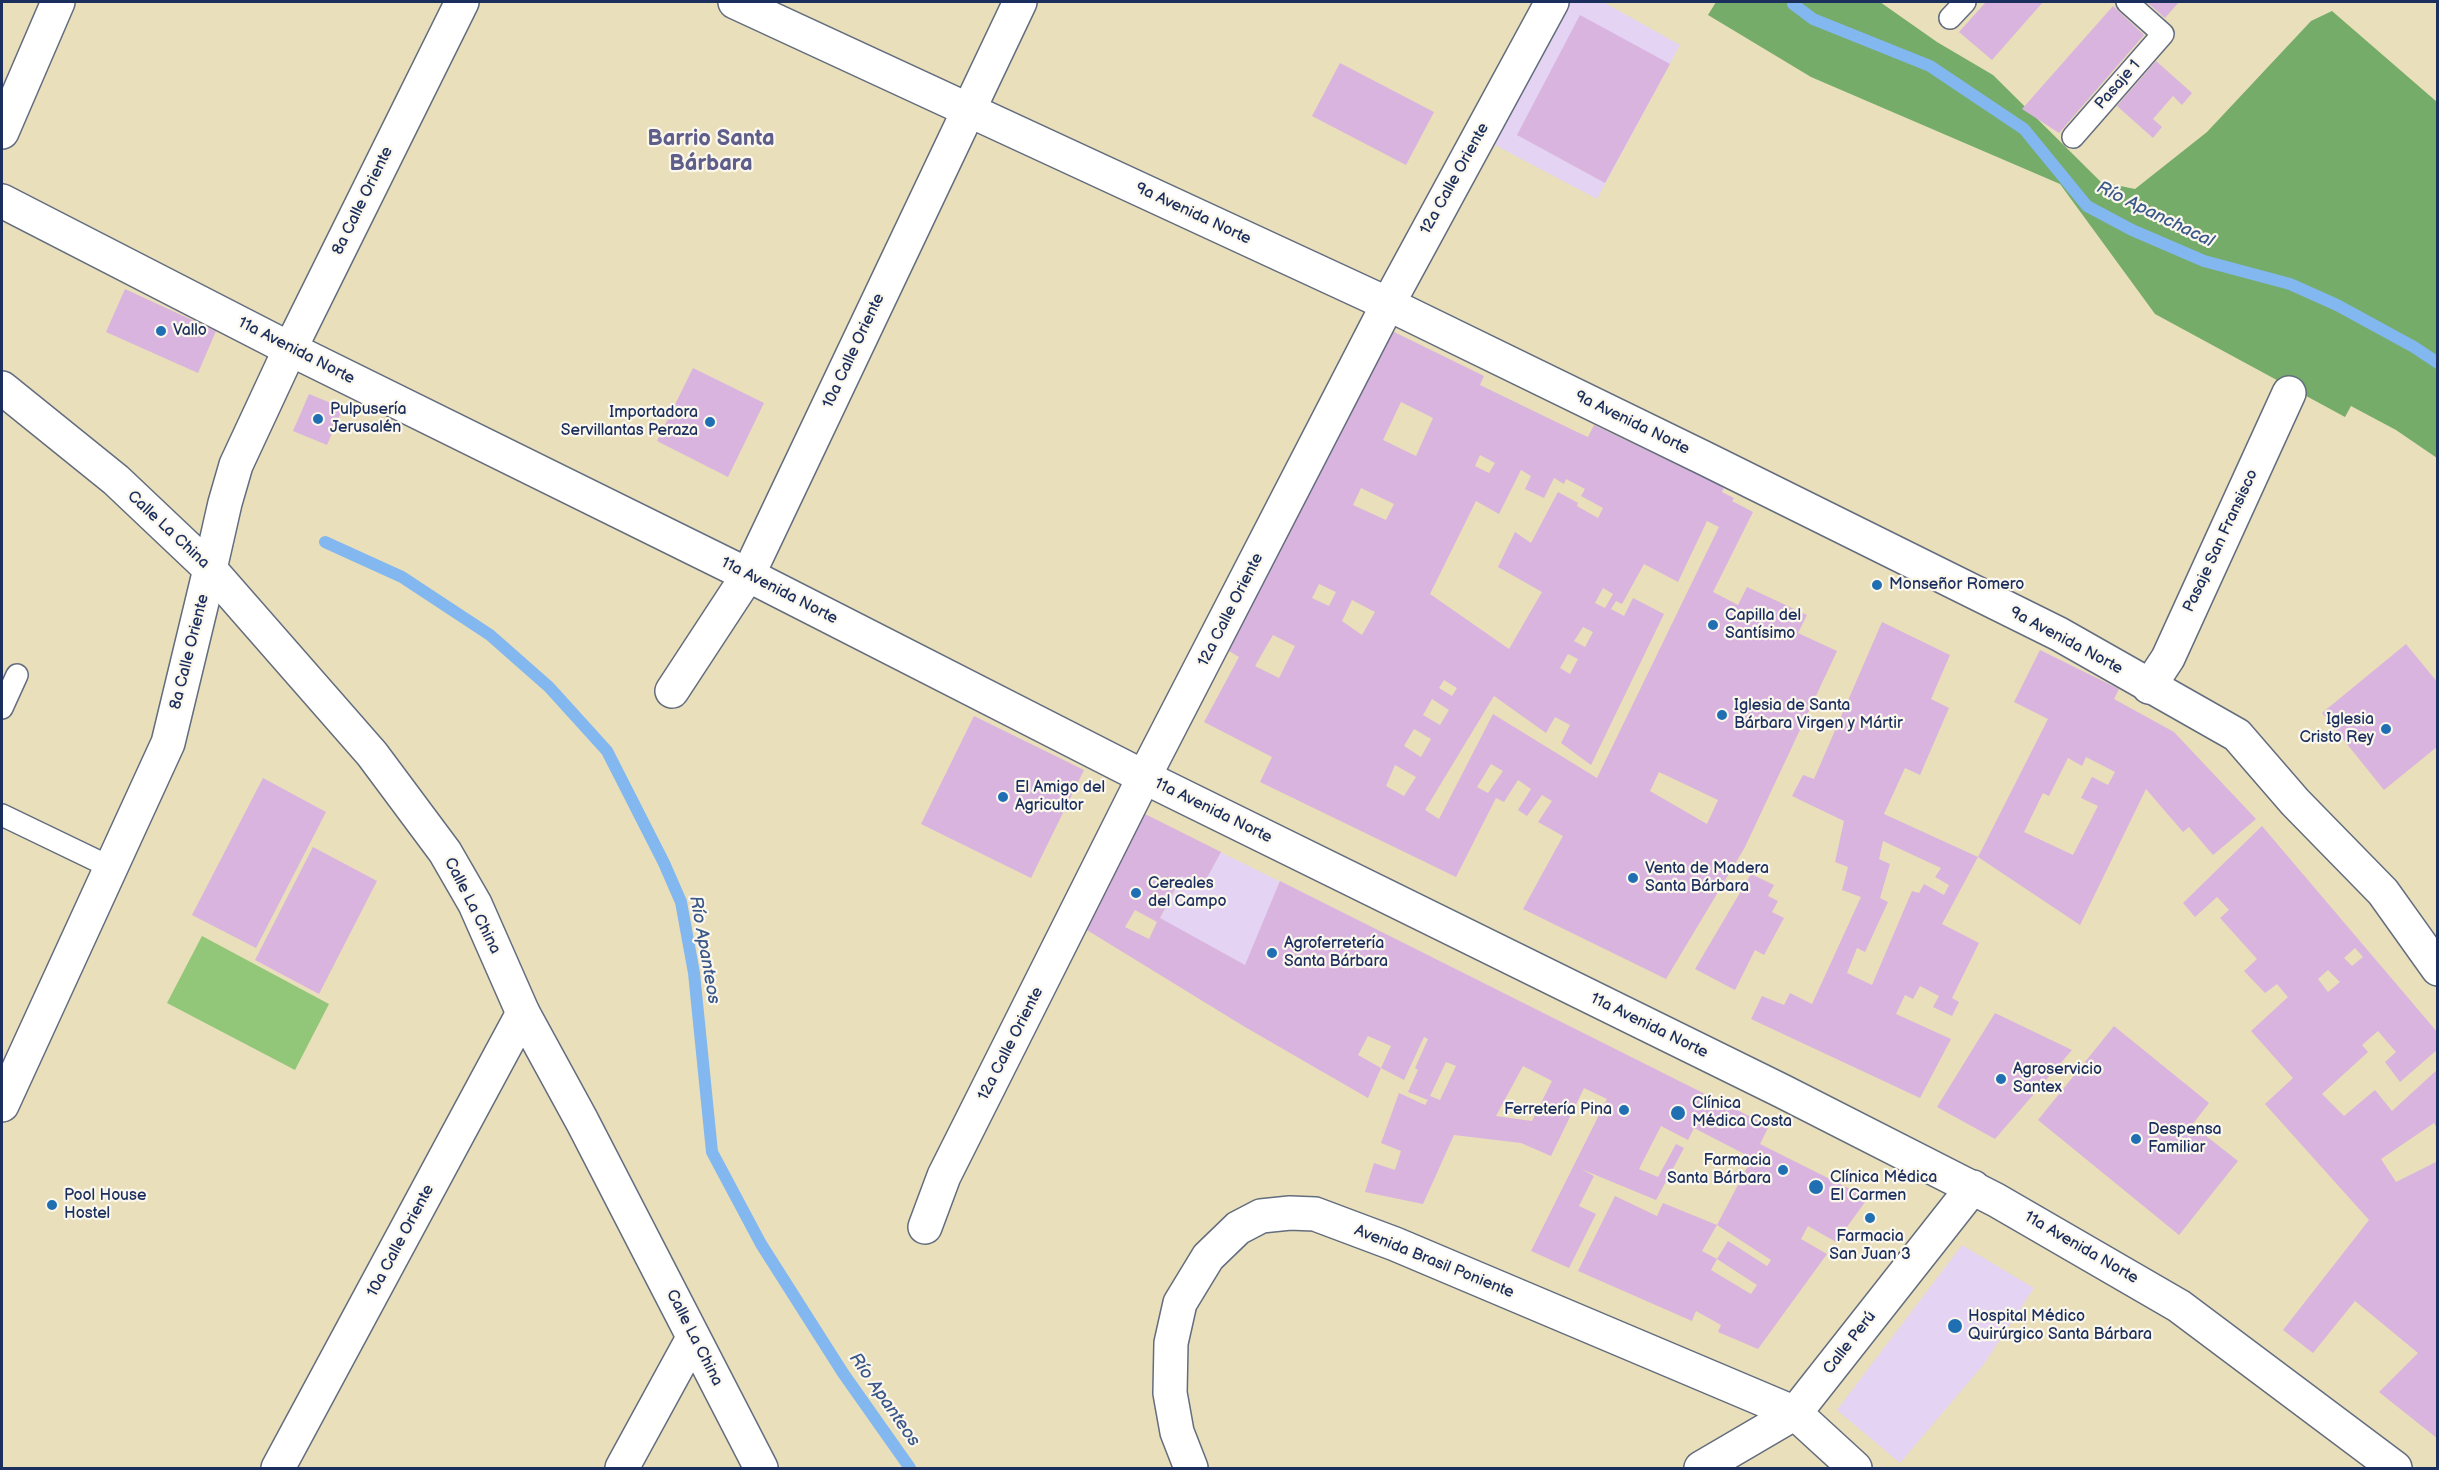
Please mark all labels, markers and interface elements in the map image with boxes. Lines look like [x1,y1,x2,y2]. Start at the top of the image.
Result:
street label: Pasaje 1 [2091,56,2145,114]
street label: 12a Calle Oriente [1416,120,1494,238]
district label: Barrio Santa Bárbara [647,126,775,178]
street label: 8a Calle Oriente [328,144,398,258]
water label: Río Apanchacal [2093,177,2217,253]
street label: 9a Avenida Norte [1132,179,1254,249]
street label: 10a Calle Oriente [819,291,889,411]
street label: 11a Avenida Norte [234,313,358,389]
place label: Vallo [173,321,207,341]
marker: Vallo [154,324,168,338]
street label: 9a Avenida Norte [1571,387,1693,459]
place label: Pulpusería Jerusalén [330,400,407,438]
place label: Importadora Servillantas Peraza [561,403,698,441]
marker: Pulpusería Jerusalén [311,412,325,426]
marker: Importadora Servillantas Peraza [703,415,717,429]
street label: Pasaje San Fransisco [2179,467,2263,615]
street label: Calle La China [123,487,213,573]
street label: 12a Calle Oriente [1194,550,1268,670]
street label: 11a Avenida Norte [717,553,841,629]
place label: Monseñor Romero [1889,575,2024,595]
marker: Monseñor Romero [1870,578,1884,592]
street label: 8a Calle Oriente [166,592,214,712]
street label: 9a Avenida Norte [2006,603,2126,679]
place label: Capilla del Santísimo [1725,606,1801,644]
marker: Capilla del Santísimo [1706,618,1720,632]
place label: Iglesia de Santa Bárbara Virgen y Mártir [1734,696,1903,734]
marker: Iglesia de Santa Bárbara Virgen y Mártir [1715,708,1729,722]
place label: Iglesia Cristo Rey [2299,710,2374,748]
marker: Iglesia Cristo Rey [2379,722,2393,736]
street label: 11a Avenida Norte [1151,774,1275,848]
place label: El Amigo del Agricultor [1015,778,1105,816]
marker: El Amigo del Agricultor [996,790,1010,804]
street label: Calle La China [440,855,504,957]
place label: Venta de Madera Santa Bárbara [1645,859,1769,897]
marker: Venta de Madera Santa Bárbara [1626,871,1640,885]
place label: Cereales del Campo [1148,874,1227,912]
marker: Cereales del Campo [1129,886,1143,900]
water label: Río Apanteos [684,894,724,1006]
place label: Agroferretería Santa Bárbara [1284,934,1388,972]
marker: Agroferretería Santa Bárbara [1265,946,1279,960]
street label: 12a Calle Oriente [974,984,1048,1104]
street label: 11a Avenida Norte [1587,989,1711,1063]
place label: Agroservicio Santex [2013,1060,2102,1098]
marker: Agroservicio Santex [1994,1072,2008,1086]
place label: Clínica Médica Costa [1692,1094,1792,1132]
place label: Ferretería Pina [1504,1100,1612,1120]
marker: Ferretería Pina [1617,1103,1631,1117]
marker: Clínica Médica Costa [1669,1104,1687,1122]
place label: Despensa Familiar [2148,1120,2222,1158]
marker: Despensa Familiar [2129,1132,2143,1146]
place label: Farmacia Santa Bárbara [1667,1151,1771,1189]
marker: Farmacia Santa Bárbara [1776,1163,1790,1177]
place label: Clínica Médica El Carmen [1830,1168,1937,1206]
marker: Clínica Médica El Carmen [1807,1178,1825,1196]
street label: 10a Calle Oriente [363,1182,439,1300]
place label: Pool House Hostel [64,1186,146,1224]
marker: Pool House Hostel [45,1198,59,1212]
street label: 11a Avenida Norte [2021,1208,2141,1288]
marker: Farmacia San Juan 3 [1863,1211,1877,1225]
street label: Avenida Brasil Poniente [1351,1221,1517,1303]
place label: Farmacia San Juan 3 [1829,1227,1911,1265]
street label: Calle La China [662,1287,726,1389]
place label: Hospital Médico Quirúrgico Santa Bárbara [1968,1307,2152,1345]
street label: Calle Perú [1819,1308,1881,1378]
marker: Hospital Médico Quirúrgico Santa Bárbara [1946,1317,1964,1335]
water label: Río Apanteos [844,1349,924,1451]

